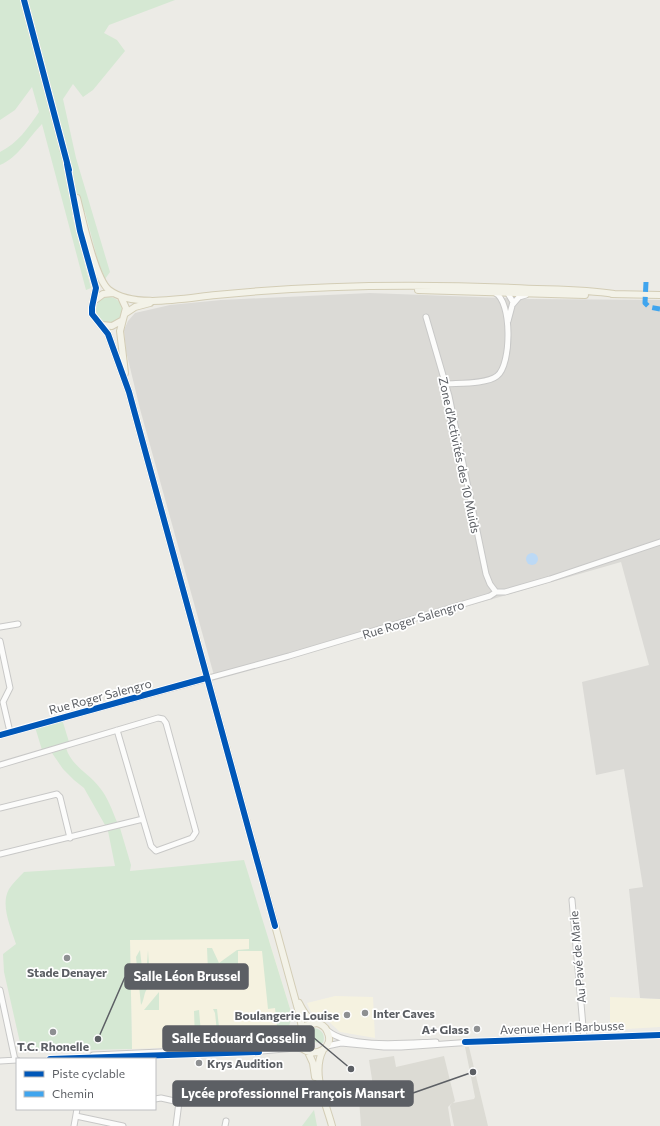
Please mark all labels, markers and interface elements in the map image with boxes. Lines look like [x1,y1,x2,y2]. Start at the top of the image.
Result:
street label: Zone d'Activités des 10 Muids [437,376,483,534]
street label: Rue Roger Salengro [360,597,466,641]
street label: Rue Roger Salengro [47,676,153,716]
street label: Au Pavé de Marle [566,910,588,1004]
marker: Stade Denayer [62,953,72,963]
callout: Salle Léon Brussel [125,964,248,989]
place label: Stade Denayer [27,965,107,979]
text: Salle Léon Brussel [133,968,241,984]
place label: Inter Caves [373,1006,435,1020]
place label: Boulangerie Louise [235,1008,339,1022]
marker: Inter Caves [360,1008,370,1018]
marker: Boulangerie Louise [342,1010,352,1020]
street label: Avenue Henri Barbusse [500,1018,624,1036]
place label: A+ Glass [421,1022,469,1036]
marker: A+ Glass [472,1024,482,1034]
callout: Salle Edouard Gosselin [163,1026,314,1051]
marker: T.C. Rhonelle [48,1027,58,1037]
text: Salle Edouard Gosselin [172,1030,306,1046]
place label: T.C. Rhonelle [17,1039,89,1053]
place label: Krys Audition [207,1056,283,1070]
legend [16,1058,156,1110]
marker: Krys Audition [194,1058,204,1068]
text: Piste cyclable [52,1066,125,1080]
callout: Lycée professionnel François Mansart [173,1081,413,1106]
text: Lycée professionnel François Mansart [181,1085,406,1101]
text: Chemin [52,1086,94,1100]

